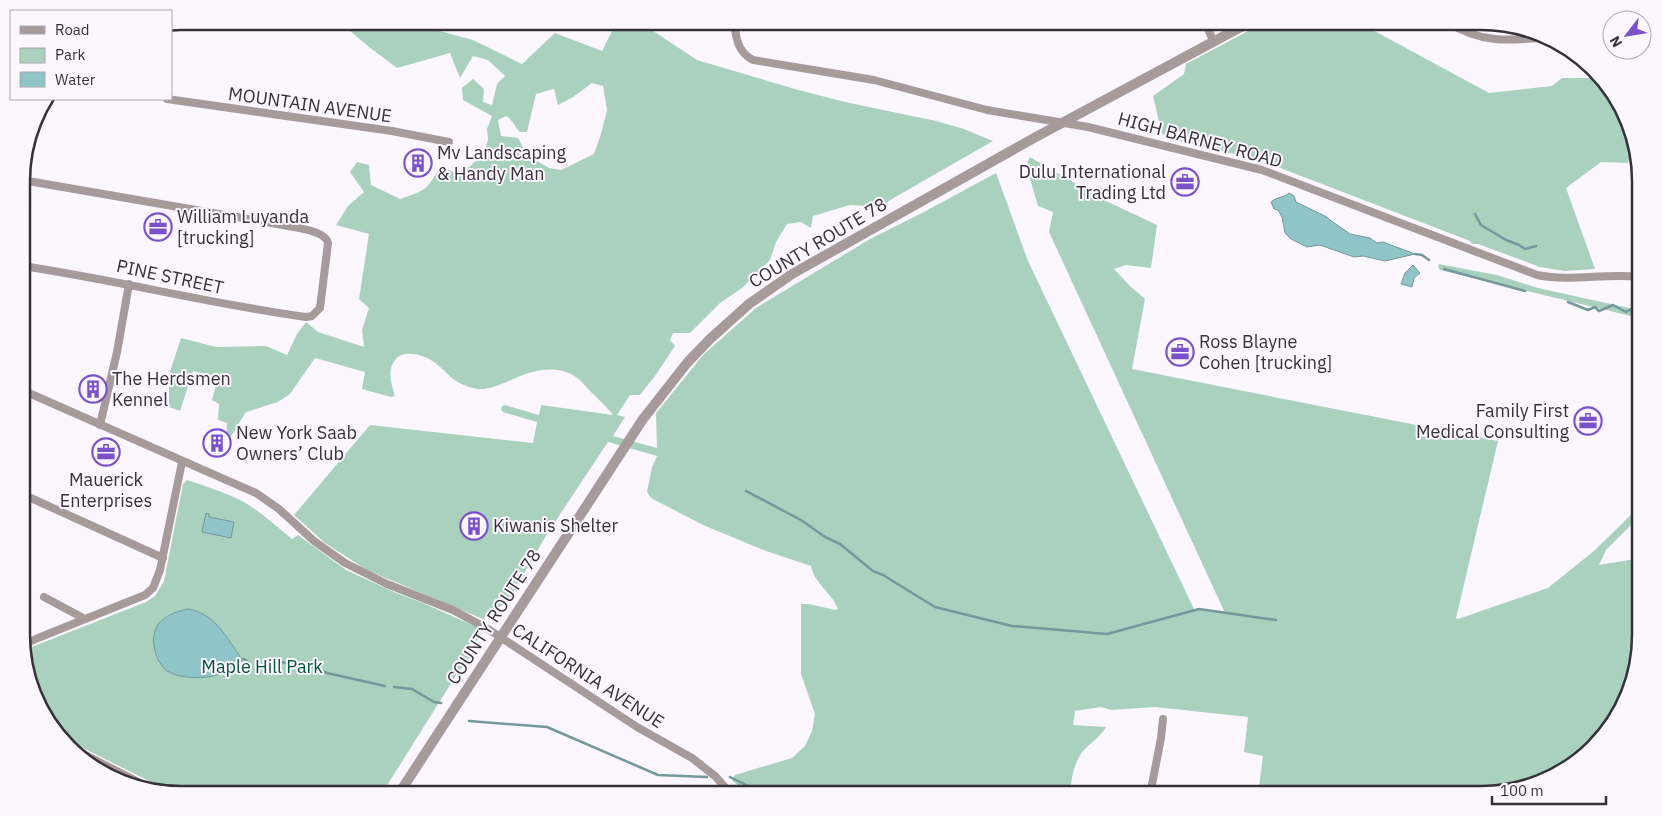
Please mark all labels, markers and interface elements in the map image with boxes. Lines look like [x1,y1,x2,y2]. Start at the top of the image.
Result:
legend [10,10,172,100]
north arrow [1602,10,1652,60]
text: Road [55,20,90,39]
text: N [1606,33,1626,51]
text: Park [55,45,85,64]
text: Water [55,70,96,89]
street label: MOUNTAIN AVENUE [227,82,393,127]
street label: HIGH BARNEY ROAD [1115,107,1285,173]
place label: Mv Landscaping & Handy Man [437,141,567,185]
building icon: Mv Landscaping & Handy Man [403,148,433,178]
place label: Dulu International Trading Ltd [1019,160,1166,204]
office icon: Dulu International Trading Ltd [1170,167,1200,197]
street label: COUNTY ROUTE 78 [745,192,891,293]
place label: William Luyanda [trucking] [177,205,309,249]
office icon: William Luyanda [trucking] [143,212,173,242]
street label: PINE STREET [114,254,226,299]
place label: Ross Blayne Cohen [trucking] [1199,330,1332,374]
office icon: Ross Blayne Cohen [trucking] [1165,337,1195,367]
place label: The Herdsmen Kennel [112,367,231,411]
building icon: The Herdsmen Kennel [78,374,108,404]
place label: Family First Medical Consulting [1416,399,1569,443]
office icon: Family First Medical Consulting [1573,406,1603,436]
place label: New York Saab Owners’ Club [236,421,357,465]
building icon: New York Saab Owners’ Club [202,428,232,458]
office icon: Mauerick Enterprises [91,437,121,467]
place label: Mauerick Enterprises [60,468,152,512]
building icon: Kiwanis Shelter [459,511,489,541]
place label: Kiwanis Shelter [493,514,618,537]
street label: COUNTY ROUTE 78 [441,545,546,689]
street label: CALIFORNIA AVENUE [508,618,668,733]
park label: Maple Hill Park [201,655,323,678]
scale bar [1492,774,1606,806]
text: 100 m [1500,781,1544,800]

